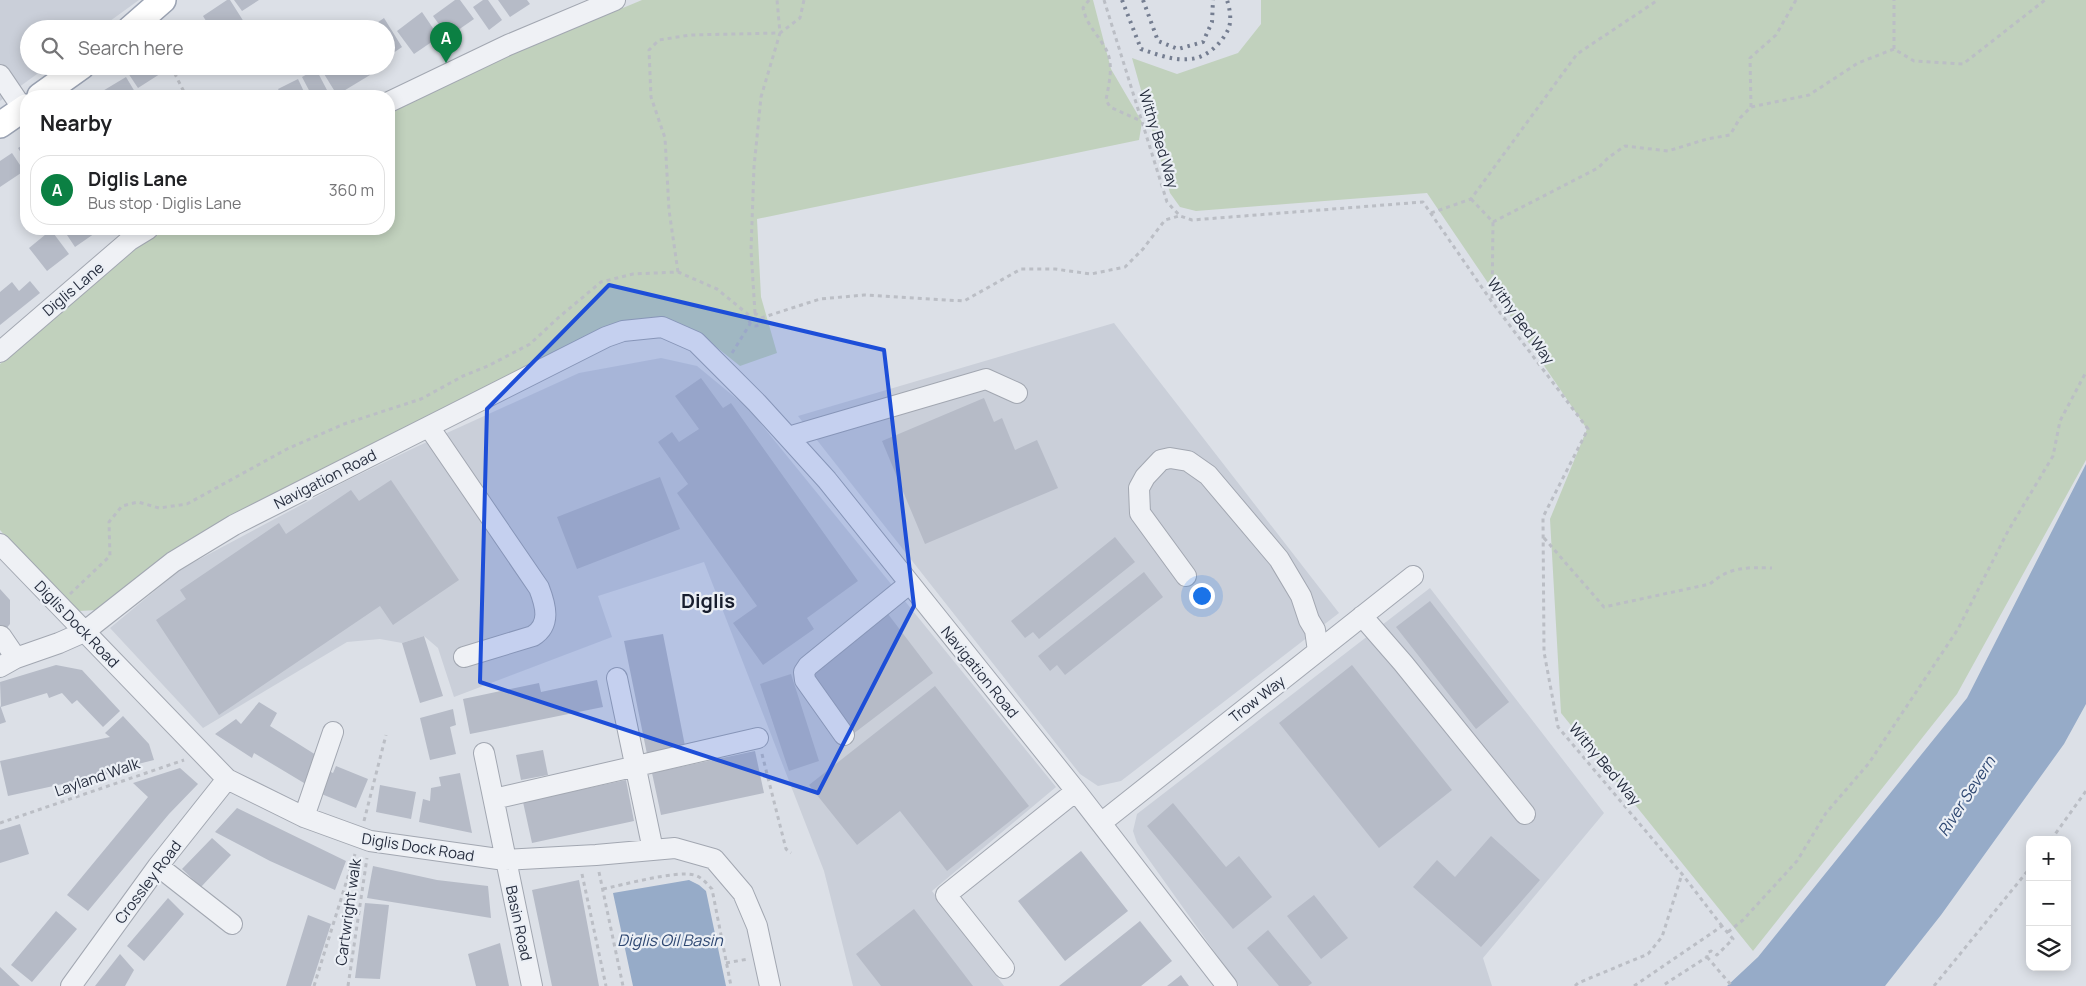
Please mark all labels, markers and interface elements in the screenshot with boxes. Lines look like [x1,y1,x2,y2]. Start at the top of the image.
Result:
search box [20,20,395,75]
pin: A [430,22,462,63]
icon: search [38,34,66,62]
text: Search here [78,35,184,61]
street label: Withy Bed Way [1134,87,1184,191]
text: Nearby [40,109,112,137]
text: Diglis Lane [88,166,187,192]
text: A [52,179,62,201]
text: 360 m [329,179,374,201]
text: Bus stop · Diglis Lane [88,192,241,214]
street label: Diglis Lane [38,257,108,321]
street label: Withy Bed Way [1483,274,1560,369]
street label: Navigation Road [270,444,380,514]
street label: Diglis Dock Road [30,576,124,672]
your location [1189,583,1215,609]
district label: Diglis [681,587,735,614]
street label: Navigation Road [936,622,1024,722]
street label: Trow Way [1225,670,1289,727]
street label: Withy Bed Way [1564,718,1646,810]
water label: River Severn [1932,751,2000,840]
street label: Layland Walk [52,752,143,801]
street label: Diglis Dock Road [360,828,476,866]
street label: Crossley Road [110,836,186,928]
map controls [2026,836,2071,971]
button: + [2026,836,2071,881]
street label: Cartwright walk [330,856,366,967]
button: − [2026,881,2071,926]
street label: Basin Road [501,883,537,963]
button: layers [2026,926,2071,971]
water label: Diglis Oil Basin [617,929,723,951]

